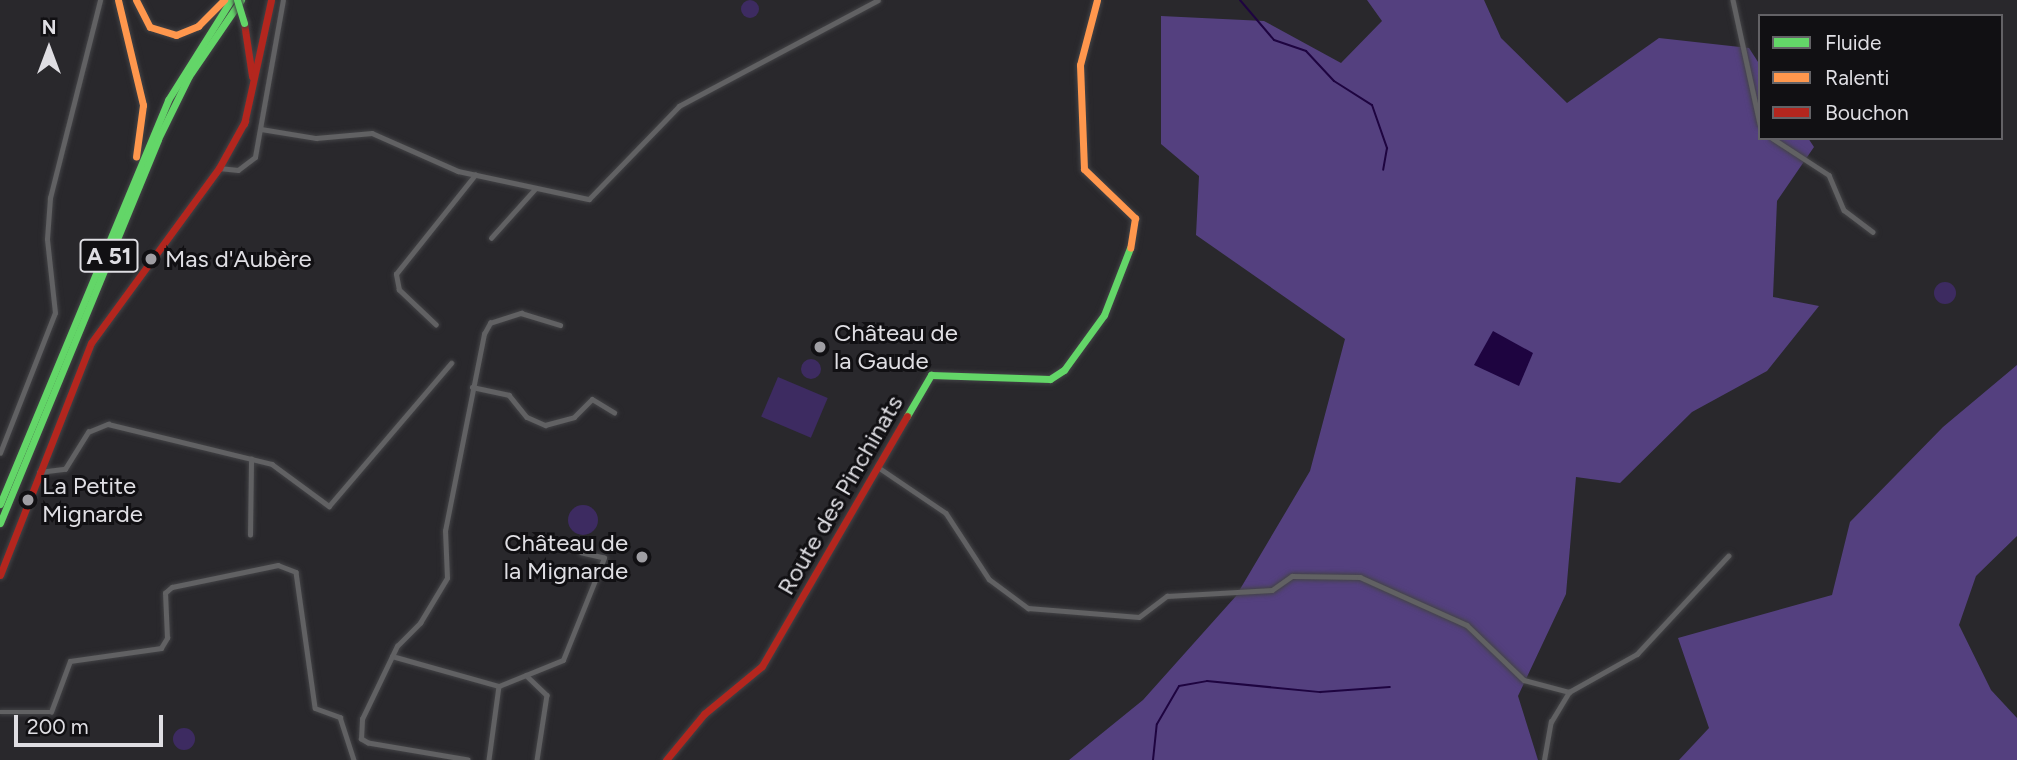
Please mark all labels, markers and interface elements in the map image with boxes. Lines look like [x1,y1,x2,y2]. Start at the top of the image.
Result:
north arrow [14,14,84,84]
legend [1758,14,2003,140]
text: N [42,16,56,39]
text: Fluide [1825,30,1881,55]
text: Ralenti [1825,65,1889,90]
text: Bouchon [1825,100,1909,125]
road number: A 51 [79,236,139,276]
place label: Mas d'Aubère [165,245,312,273]
marker: Mas d'Aubère [143,251,159,267]
place label: Château de la Gaude [834,319,958,375]
marker: Château de la Gaude [812,339,828,355]
street label: Route des Pinchinats [771,390,909,600]
place label: La Petite Mignarde [42,472,143,528]
marker: La Petite Mignarde [20,492,36,508]
place label: Château de la Mignarde [504,529,628,585]
marker: Château de la Mignarde [634,549,650,565]
scale bar [18,700,166,744]
text: 200 m [27,714,89,739]

